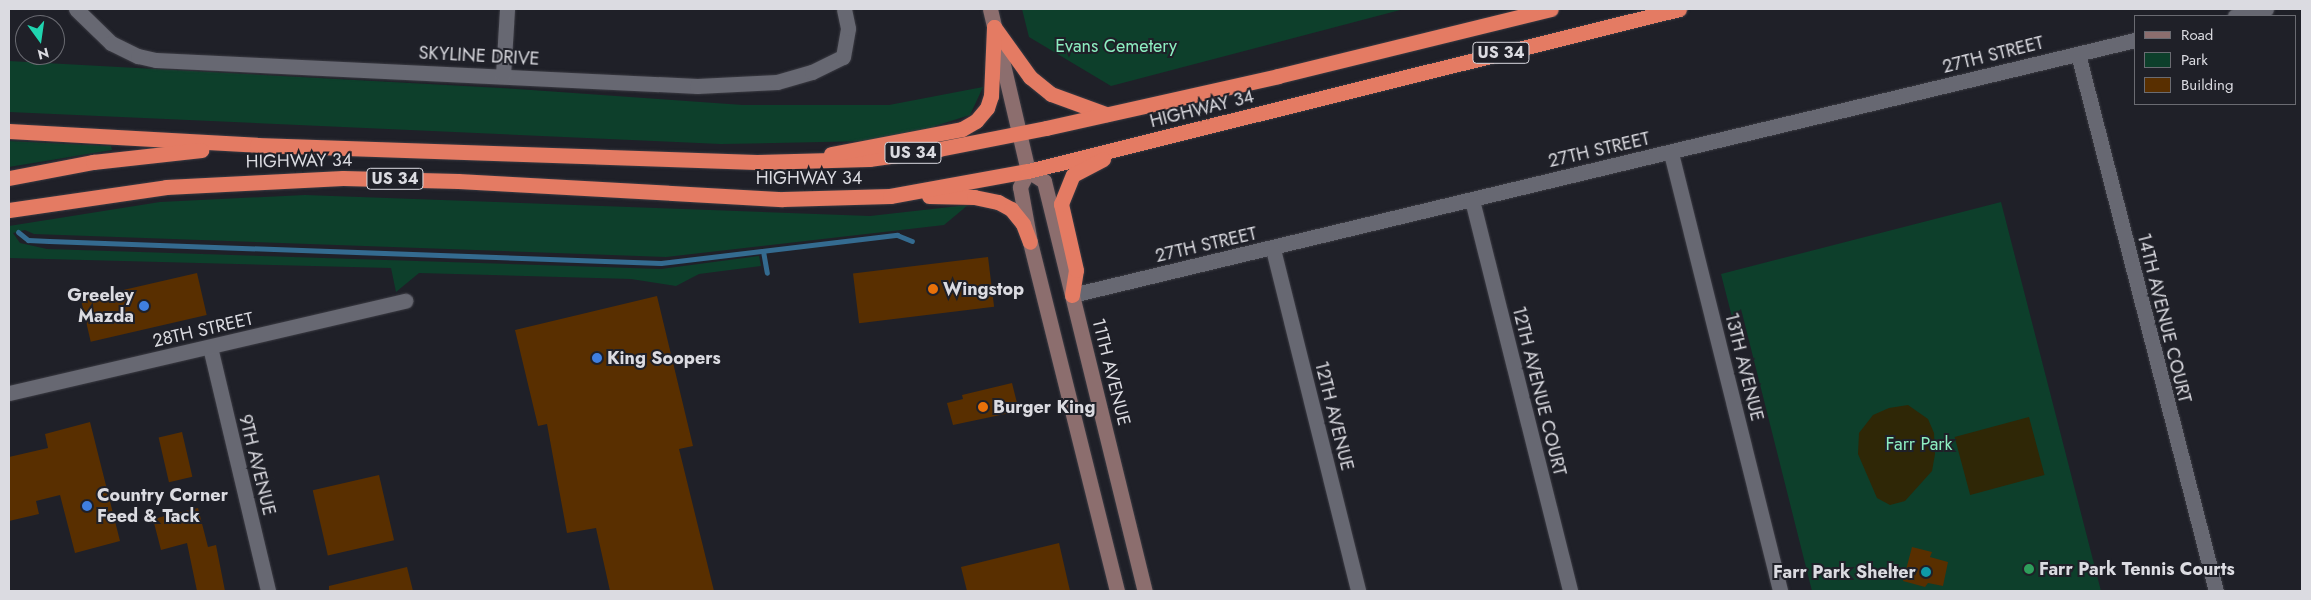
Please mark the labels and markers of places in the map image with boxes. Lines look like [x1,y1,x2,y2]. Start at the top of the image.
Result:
place label: Wingstop [943,278,1024,300]
marker: Wingstop [927,283,939,295]
place label: Greeley Mazda [67,285,134,328]
marker: Greeley Mazda [138,300,150,312]
place label: King Soopers [607,347,721,369]
marker: King Soopers [591,352,603,364]
place label: Burger King [993,396,1095,418]
marker: Burger King [977,401,989,413]
place label: Country Corner Feed & Tack [97,485,228,528]
marker: Country Corner Feed & Tack [81,500,93,512]
place label: Farr Park Tennis Courts [2039,558,2235,580]
place label: Farr Park Shelter [1773,561,1916,583]
marker: Farr Park Tennis Courts [2023,563,2035,575]
marker: Farr Park Shelter [1920,566,1932,578]

